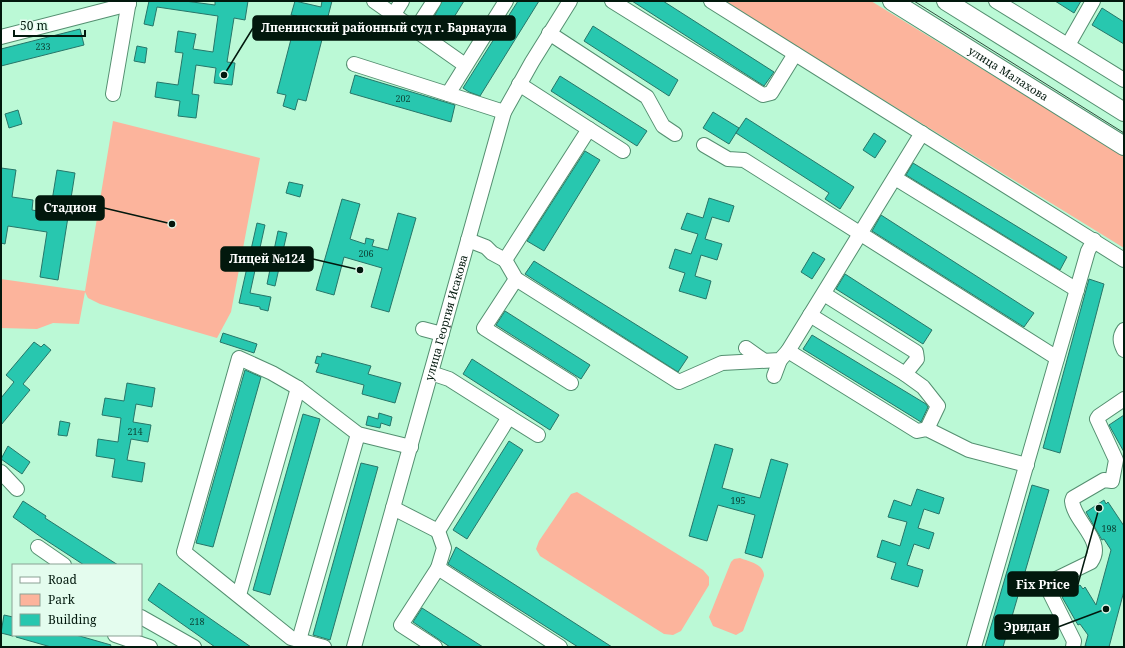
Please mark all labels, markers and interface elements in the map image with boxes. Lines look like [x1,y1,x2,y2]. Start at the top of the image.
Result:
scale bar [14,12,85,38]
callout: Лпенинский районный суд г. Барнаула [253,16,515,40]
text: 50 m [20,17,48,34]
text: Лпенинский районный суд г. Барнаула [261,19,507,36]
house number: 233 [35,40,51,53]
street label: улица Малахова [966,42,1051,104]
house number: 202 [395,92,411,105]
callout: Стадион [36,196,104,220]
text: Стадион [44,199,96,216]
callout: Лицей №124 [221,247,313,271]
house number: 206 [358,247,374,260]
text: Лицей №124 [229,250,305,267]
street label: улица Георгия Исакова [421,253,471,382]
house number: 214 [127,425,143,438]
house number: 195 [730,494,746,507]
house number: 198 [1101,522,1117,535]
legend [12,564,142,636]
text: Road [48,571,78,588]
callout: Fix Price [1008,572,1078,596]
text: Fix Price [1016,576,1070,593]
text: Park [48,591,76,608]
text: Building [48,611,97,628]
house number: 218 [189,615,205,628]
callout: Эридан [995,615,1058,639]
text: Эридан [1004,618,1050,635]

